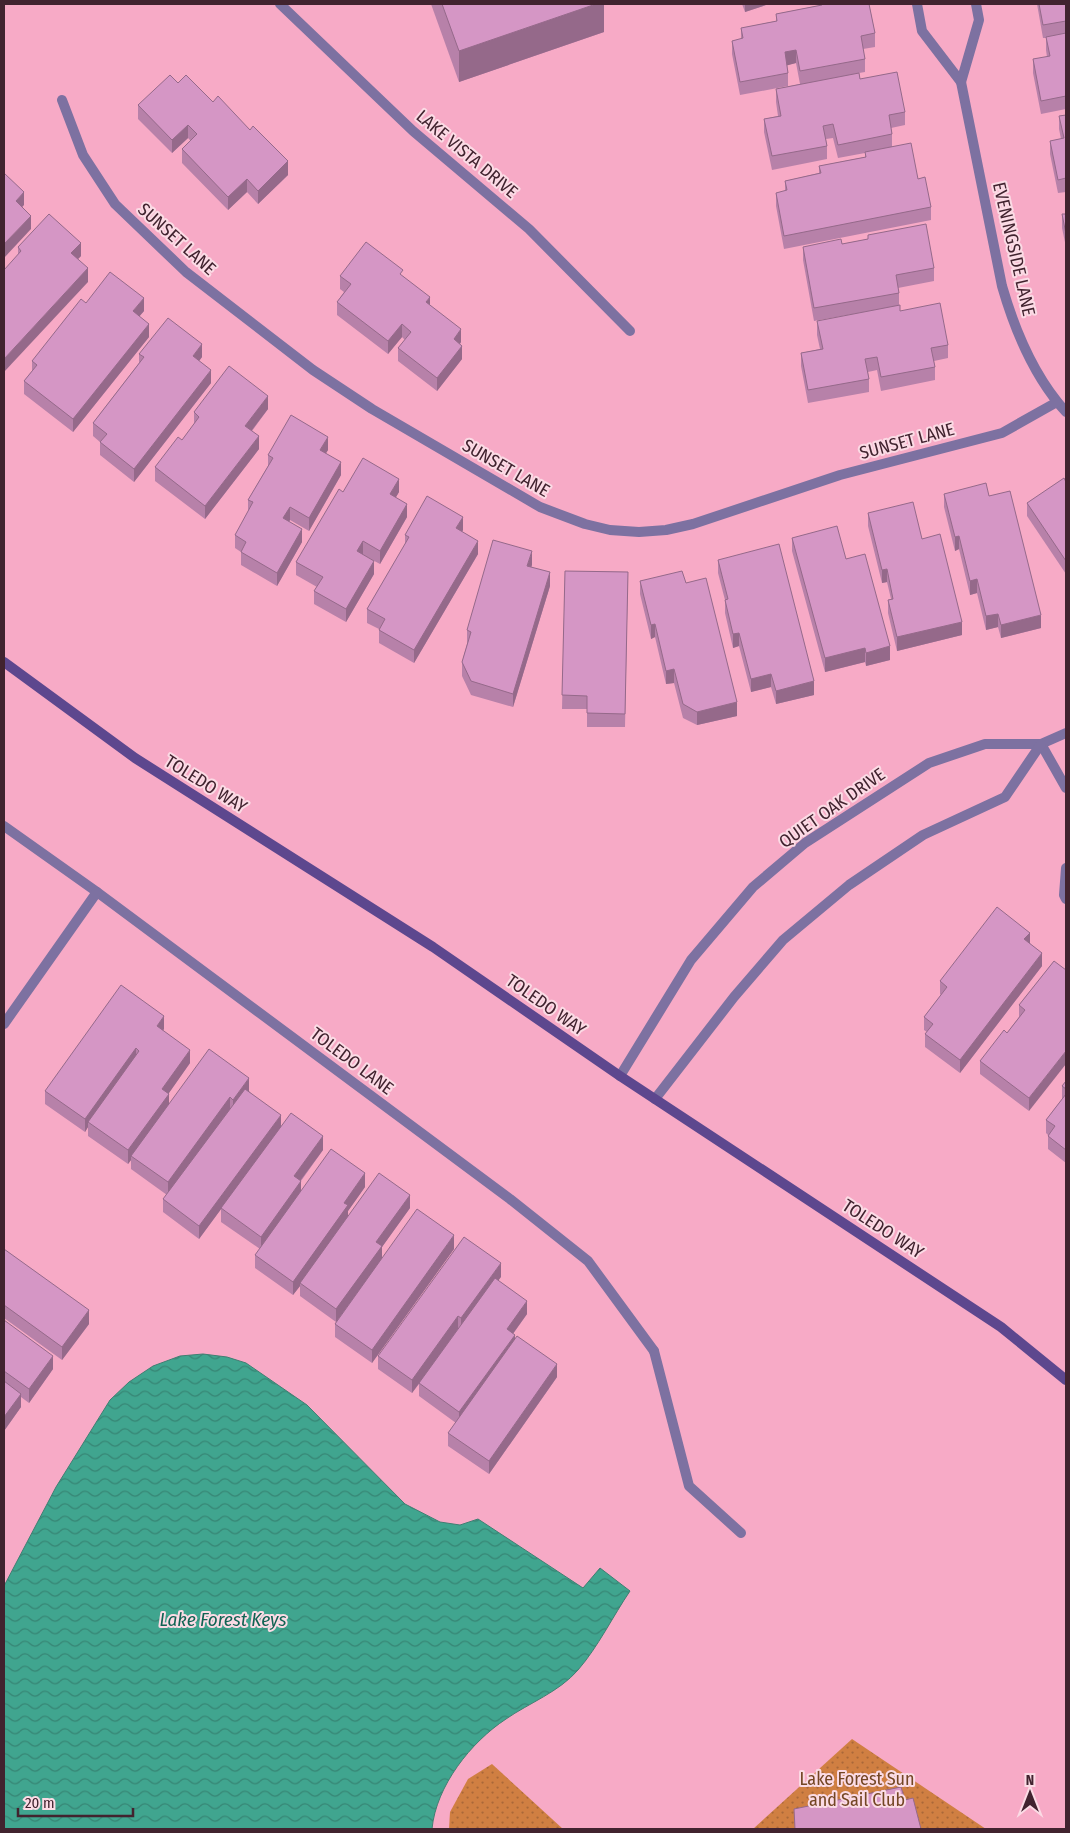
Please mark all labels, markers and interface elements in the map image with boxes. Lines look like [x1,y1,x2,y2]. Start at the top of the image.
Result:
street label: LAKE VISTA DRIVE [412,105,522,203]
street label: EVENINGSIDE LANE [988,180,1040,318]
street label: SUNSET LANE [134,198,220,280]
street label: SUNSET LANE [857,418,957,464]
street label: SUNSET LANE [458,434,554,502]
street label: TOLEDO WAY [161,750,251,818]
street label: QUIET OAK DRIVE [775,763,889,853]
street label: TOLEDO WAY [502,969,590,1041]
street label: TOLEDO LANE [306,1023,398,1099]
street label: TOLEDO WAY [838,1195,928,1263]
water label: Lake Forest Keys [160,1608,286,1631]
park label: Lake Forest Sun and Sail Club [799,1768,915,1811]
north arrow [1005,1768,1055,1818]
text: N [1026,1772,1034,1789]
scale bar [18,1786,132,1818]
text: 20 m [25,1794,55,1812]

